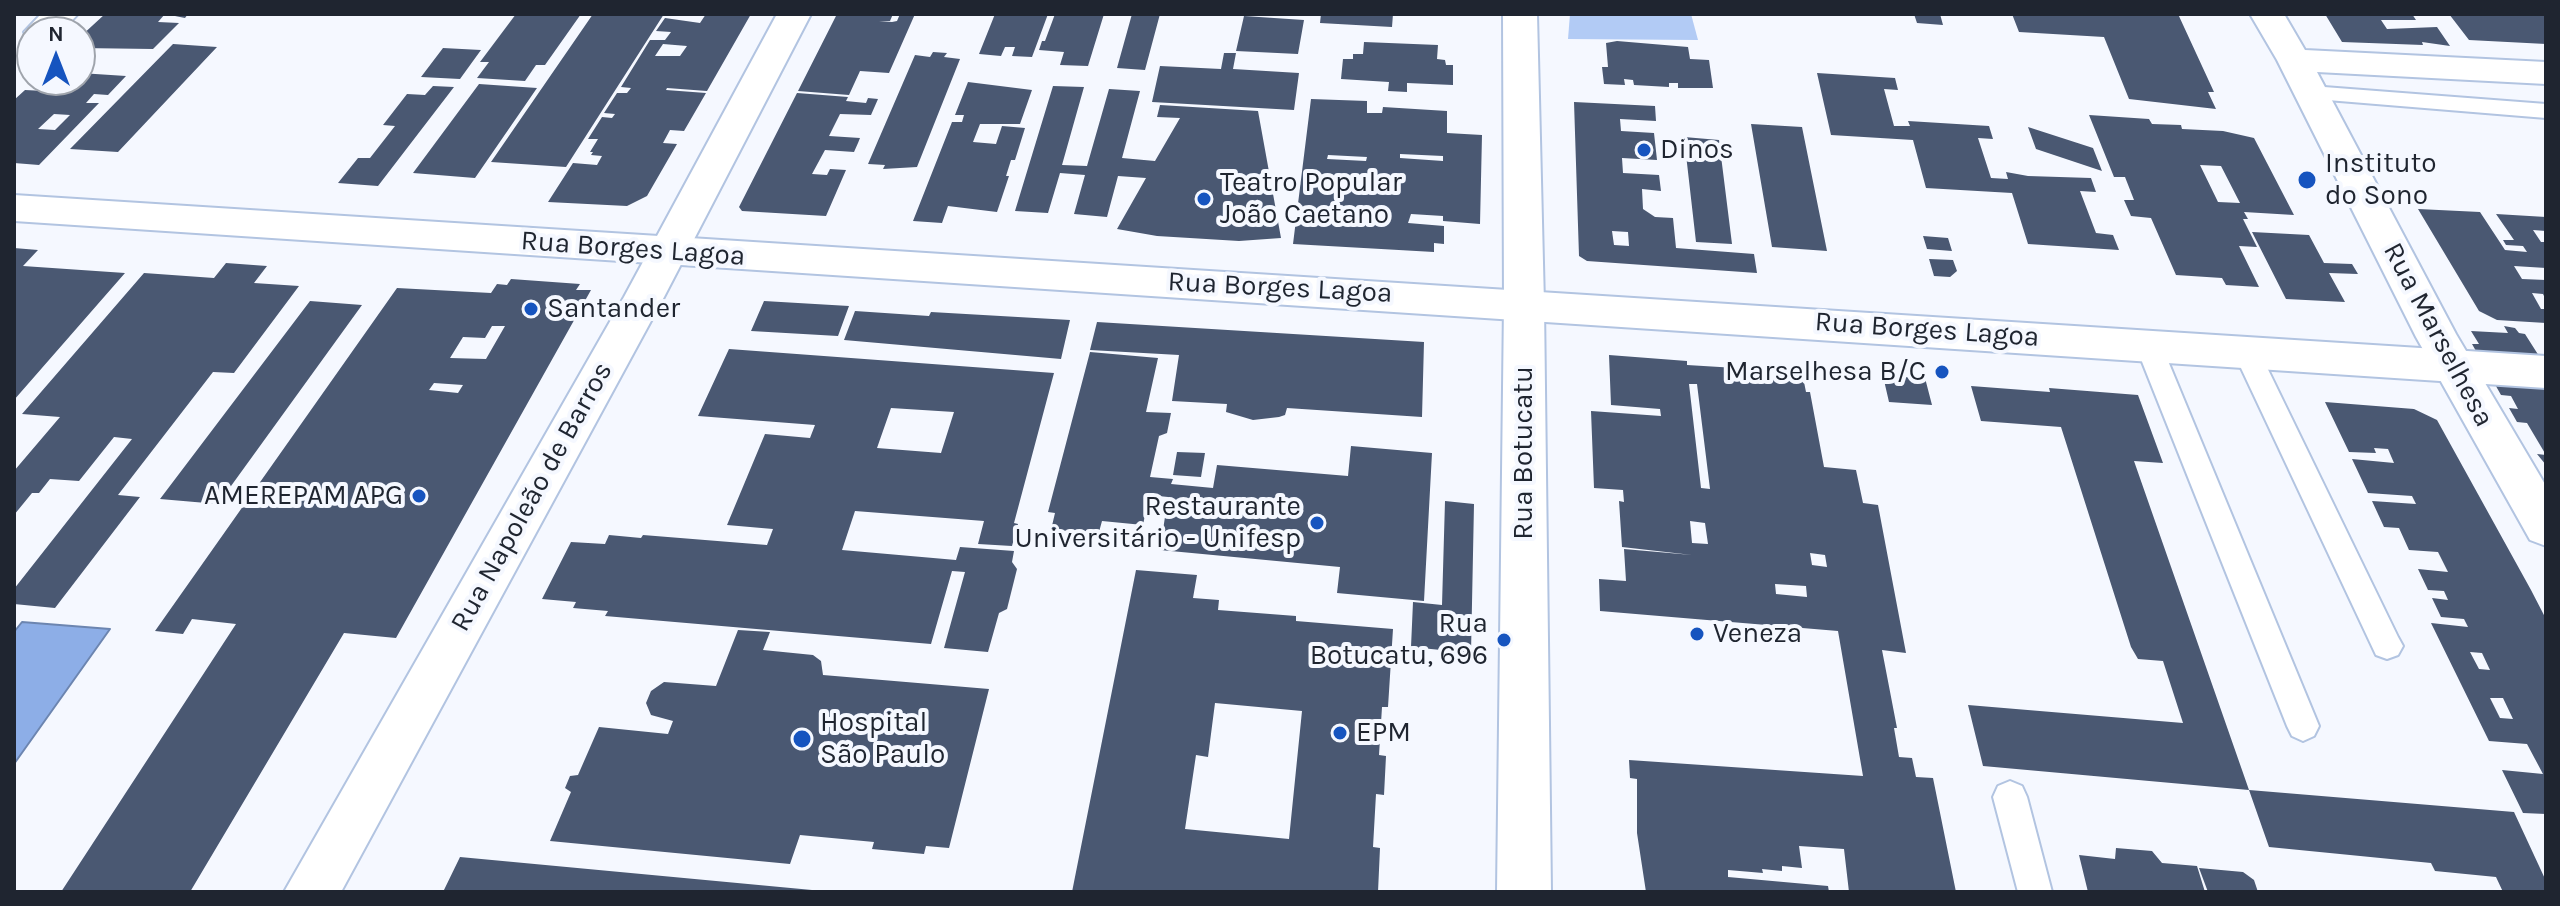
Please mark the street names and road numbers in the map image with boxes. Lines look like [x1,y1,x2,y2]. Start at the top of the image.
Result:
street label: Rua Borges Lagoa [520,224,746,274]
street label: Rua Marselhesa [2375,237,2501,433]
street label: Rua Borges Lagoa [1167,265,1393,311]
street label: Rua Borges Lagoa [1814,305,2040,355]
street label: Rua Napoleão de Barros [444,356,620,638]
street label: Rua Botucatu [1507,366,1541,540]

